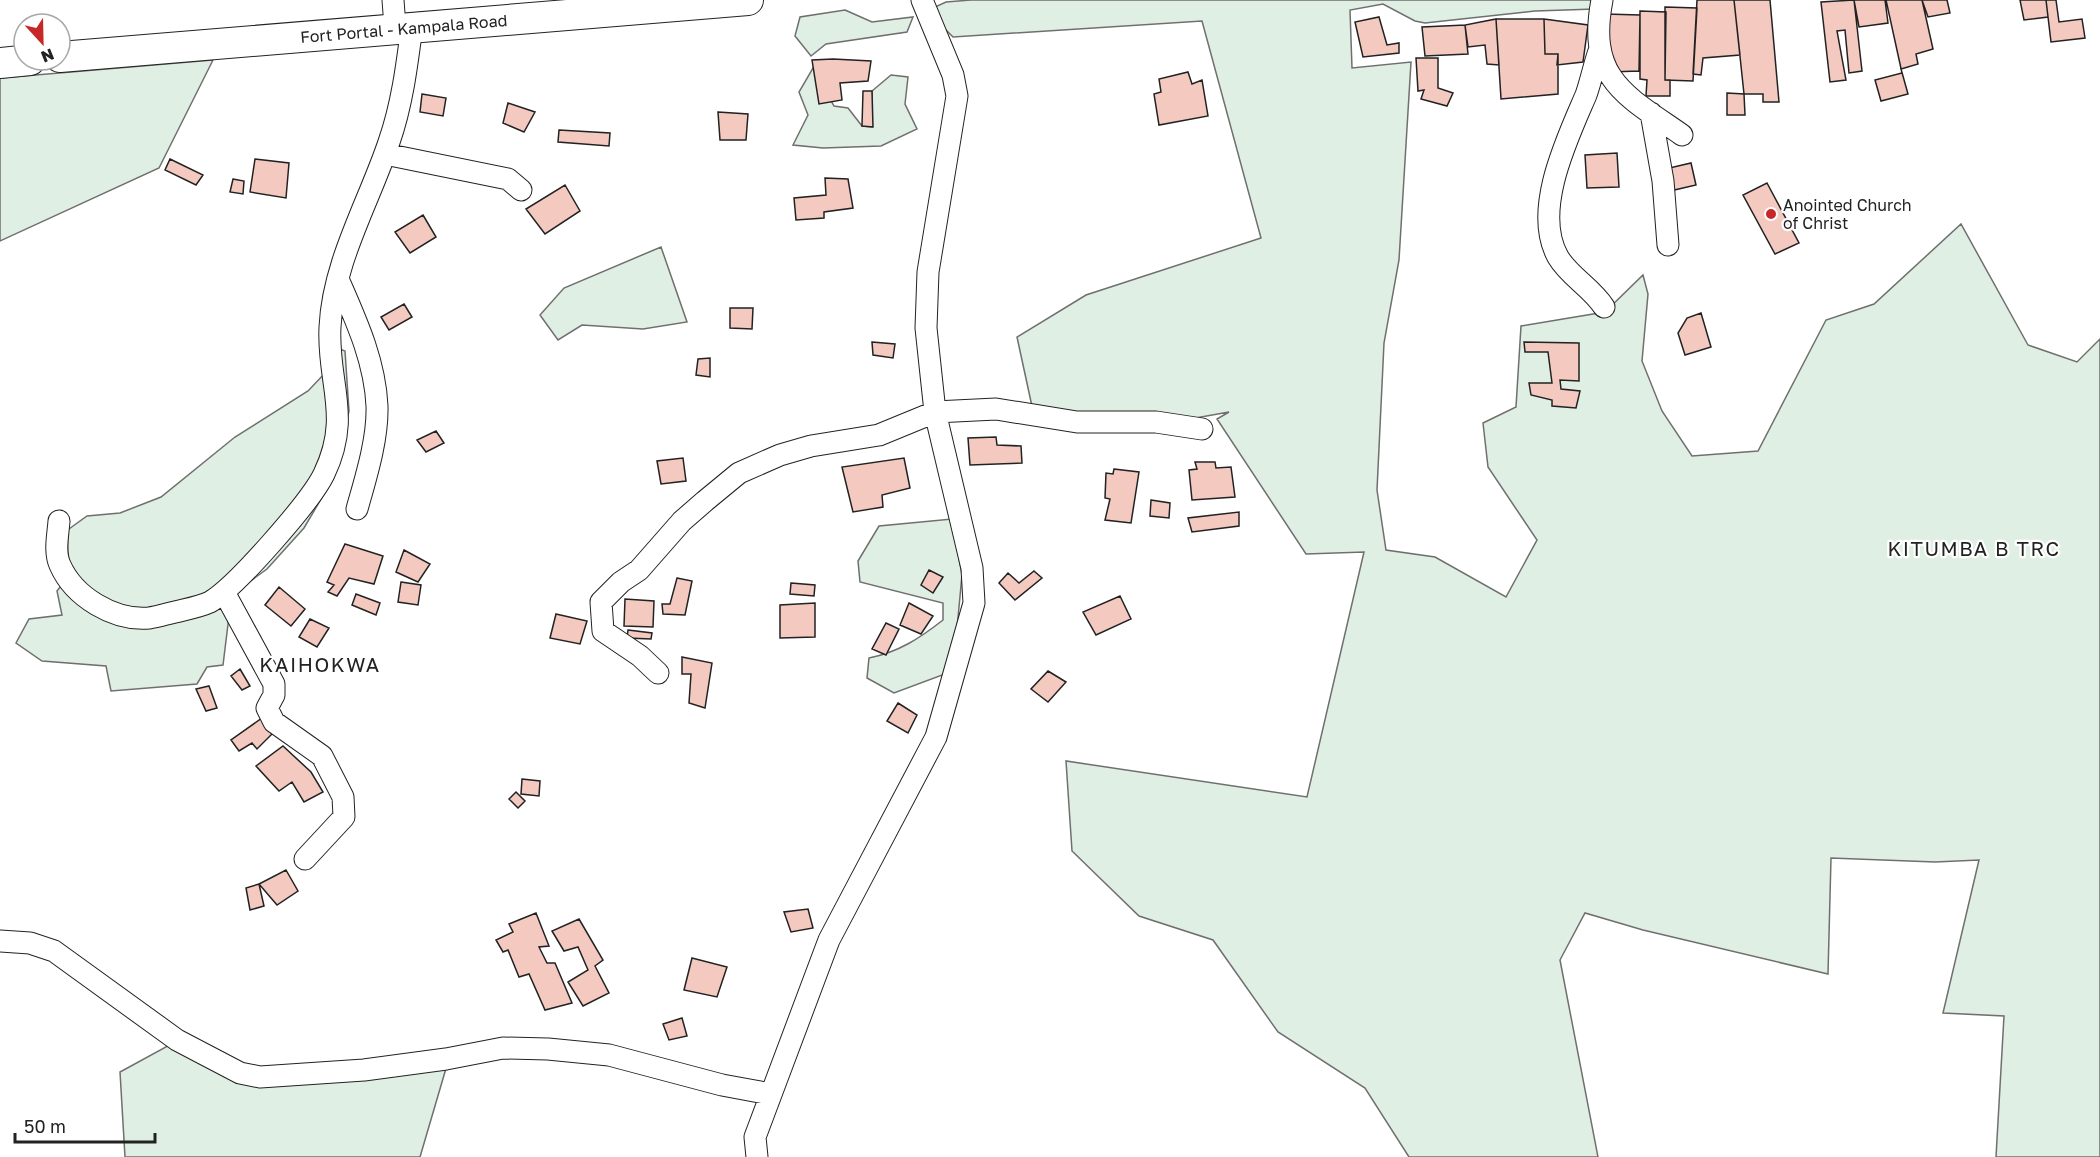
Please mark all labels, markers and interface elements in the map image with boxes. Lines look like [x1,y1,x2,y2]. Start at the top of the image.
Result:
street label: Fort Portal - Kampala Road [300,10,508,47]
north arrow [12,12,72,72]
text: N [38,44,57,67]
place label: Anointed Church of Christ [1783,195,1912,233]
marker: Anointed Church of Christ [1764,207,1778,221]
district label: KITUMBA B TRC [1887,536,2061,560]
district label: KAIHOKWA [259,652,381,676]
scale bar [15,1106,154,1144]
text: 50 m [24,1115,66,1137]

